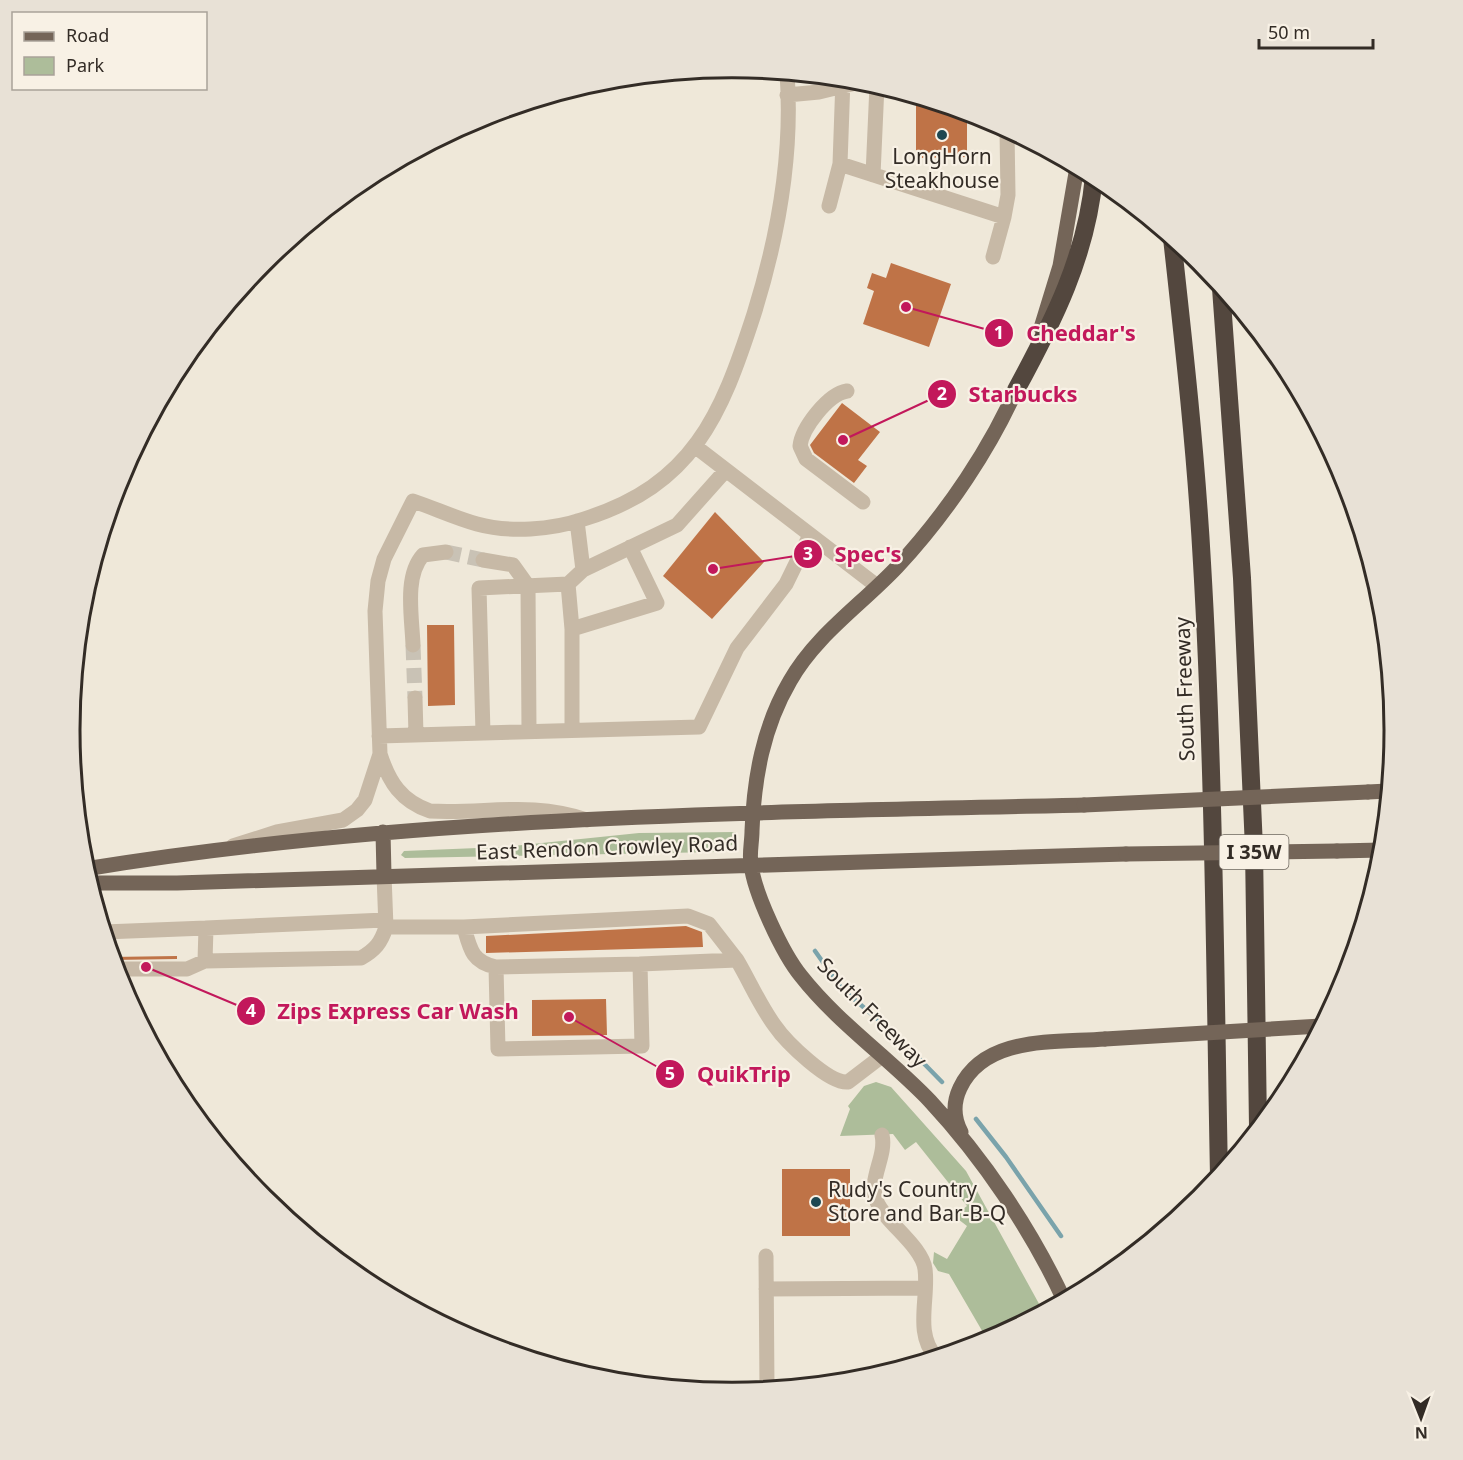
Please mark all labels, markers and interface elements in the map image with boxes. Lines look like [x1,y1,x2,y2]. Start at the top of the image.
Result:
legend [12,12,207,90]
scale bar [1259,12,1373,50]
text: 50 m [1268,20,1310,44]
text: Road [66,23,109,47]
text: Park [66,53,104,77]
marker: LongHorn Steakhouse [935,128,949,142]
place label: LongHorn Steakhouse [885,142,999,194]
callout: Cheddar's [984,313,1147,353]
text: Cheddar's [1026,317,1136,347]
text: 1 [994,320,1004,344]
callout: Starbucks [927,374,1090,414]
text: Starbucks [969,378,1077,408]
text: 2 [937,381,947,405]
callout: Spec's [793,534,914,574]
text: Spec's [834,538,902,568]
text: 3 [803,541,813,565]
street label: South Freeway [1167,616,1201,762]
street label: East Rendon Crowley Road [475,828,739,866]
road number: I 35W [1220,835,1288,869]
street label: South Freeway [812,951,934,1074]
callout: Zips Express Car Wash [236,991,531,1031]
text: Zips Express Car Wash [277,995,519,1025]
text: 4 [246,998,256,1022]
callout: QuikTrip [655,1054,802,1094]
text: QuikTrip [697,1058,791,1088]
text: 5 [665,1061,675,1085]
place label: Rudy's Country Store and Bar-B-Q [828,1175,1006,1227]
marker: Rudy's Country Store and Bar-B-Q [809,1195,823,1209]
north arrow [1391,1388,1451,1448]
text: N [1415,1422,1428,1444]

